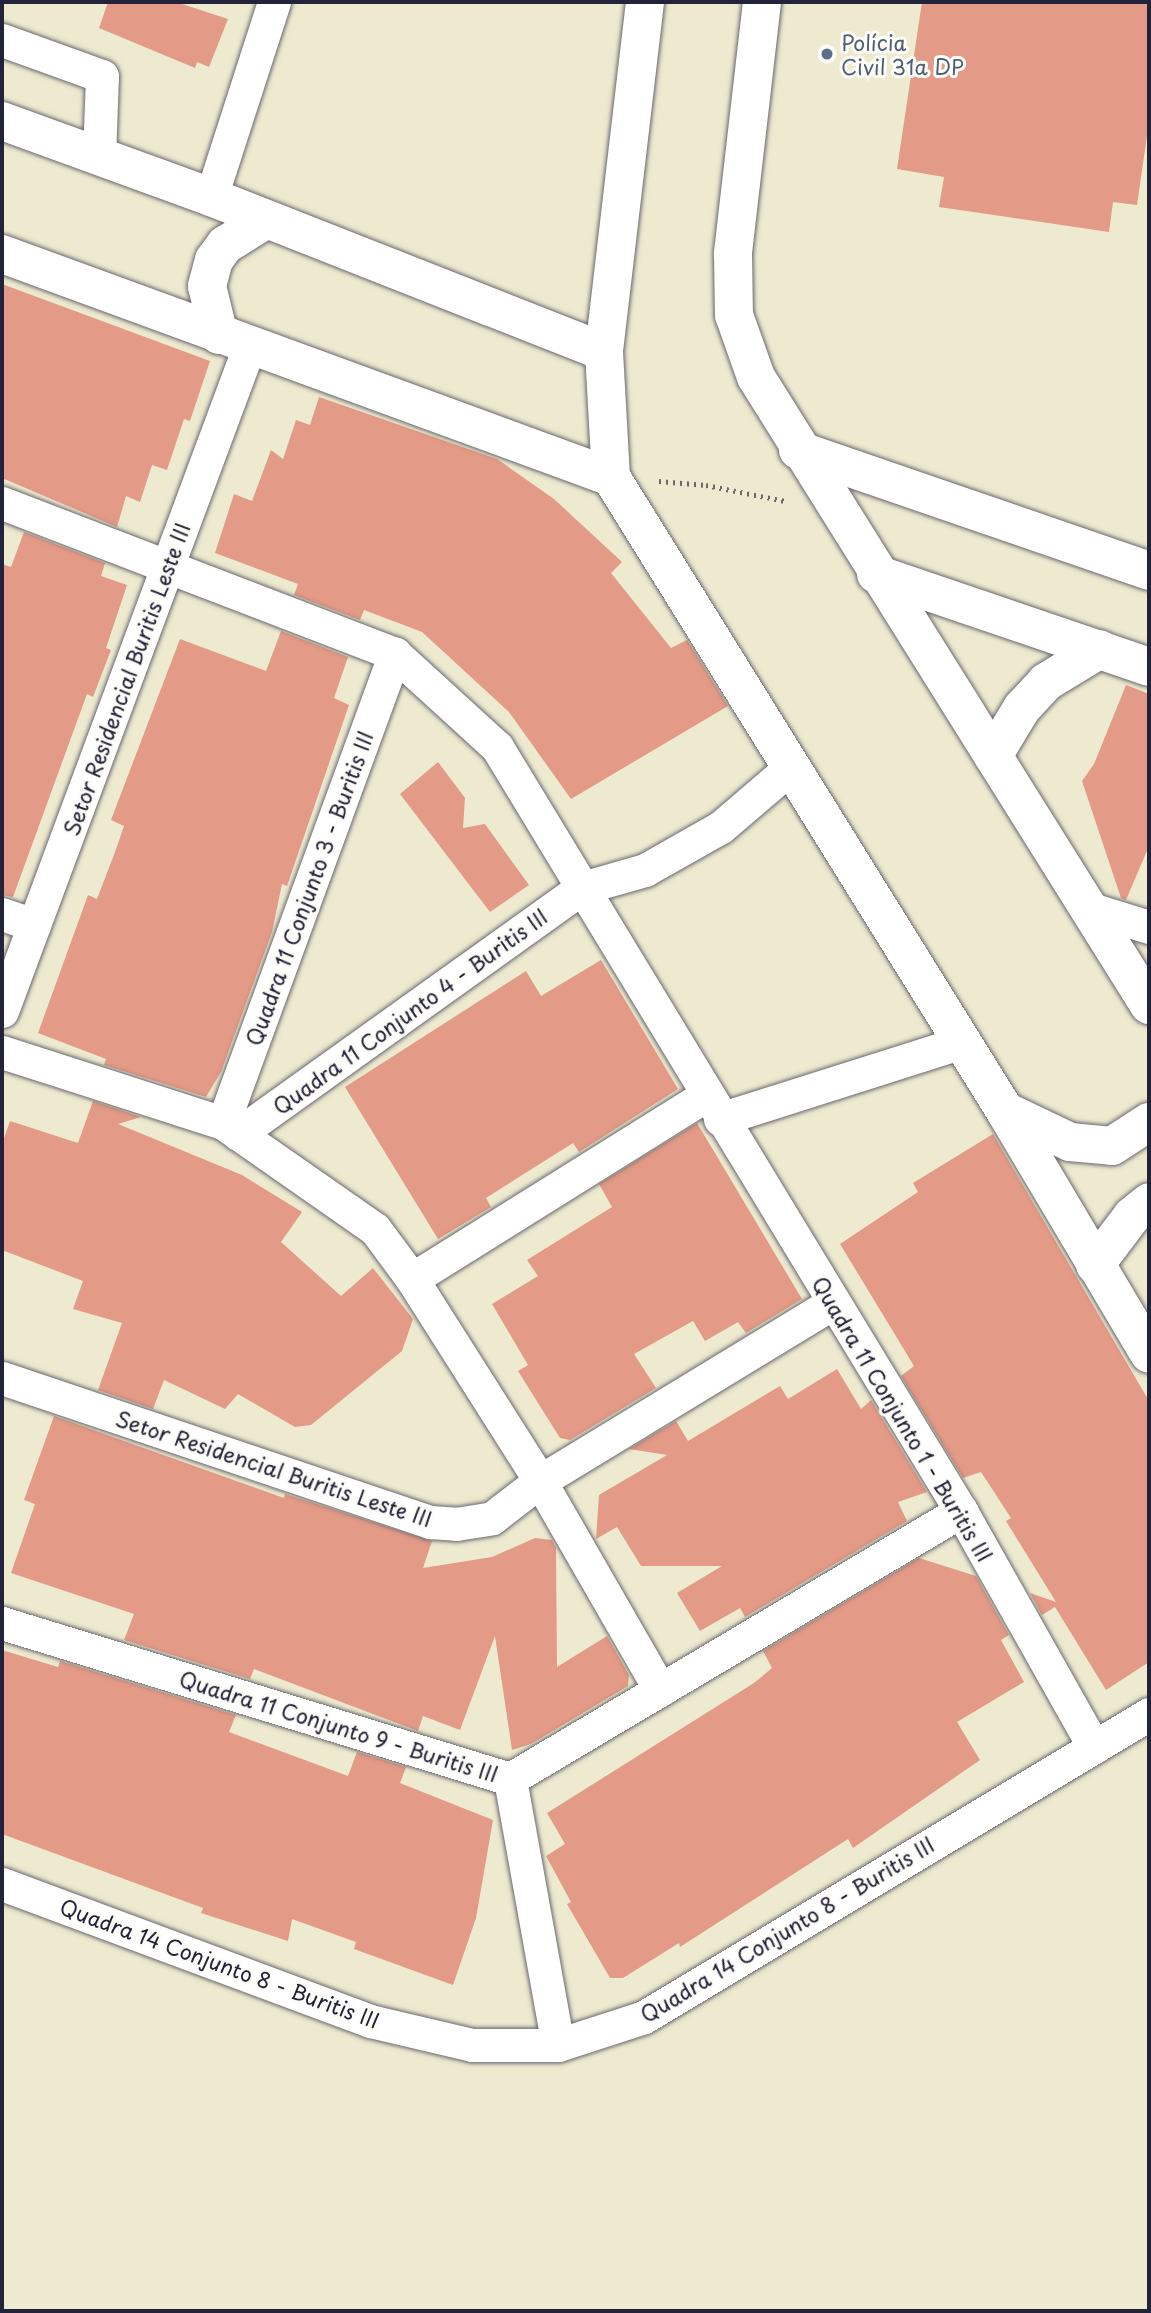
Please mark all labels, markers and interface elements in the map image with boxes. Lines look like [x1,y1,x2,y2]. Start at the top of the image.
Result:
place label: Polícia Civil 31a DP [841,29,964,79]
marker: Polícia Civil 31a DP [819,46,835,62]
street label: Setor Residencial Buritis Leste III [57,519,195,839]
street label: Quadra 11 Conjunto 3 - Buritis III [240,725,378,1051]
street label: Quadra 11 Conjunto 4 - Buritis III [266,902,554,1120]
street label: Quadra 11 Conjunto 1 - Buritis III [807,1270,999,1568]
street label: Setor Residencial Buritis Leste III [113,1405,435,1531]
street label: Quadra 11 Conjunto 9 - Buritis III [175,1665,503,1787]
street label: Quadra 14 Conjunto 8 - Buritis III [634,1830,940,2028]
street label: Quadra 14 Conjunto 8 - Buritis III [55,1893,385,2033]

